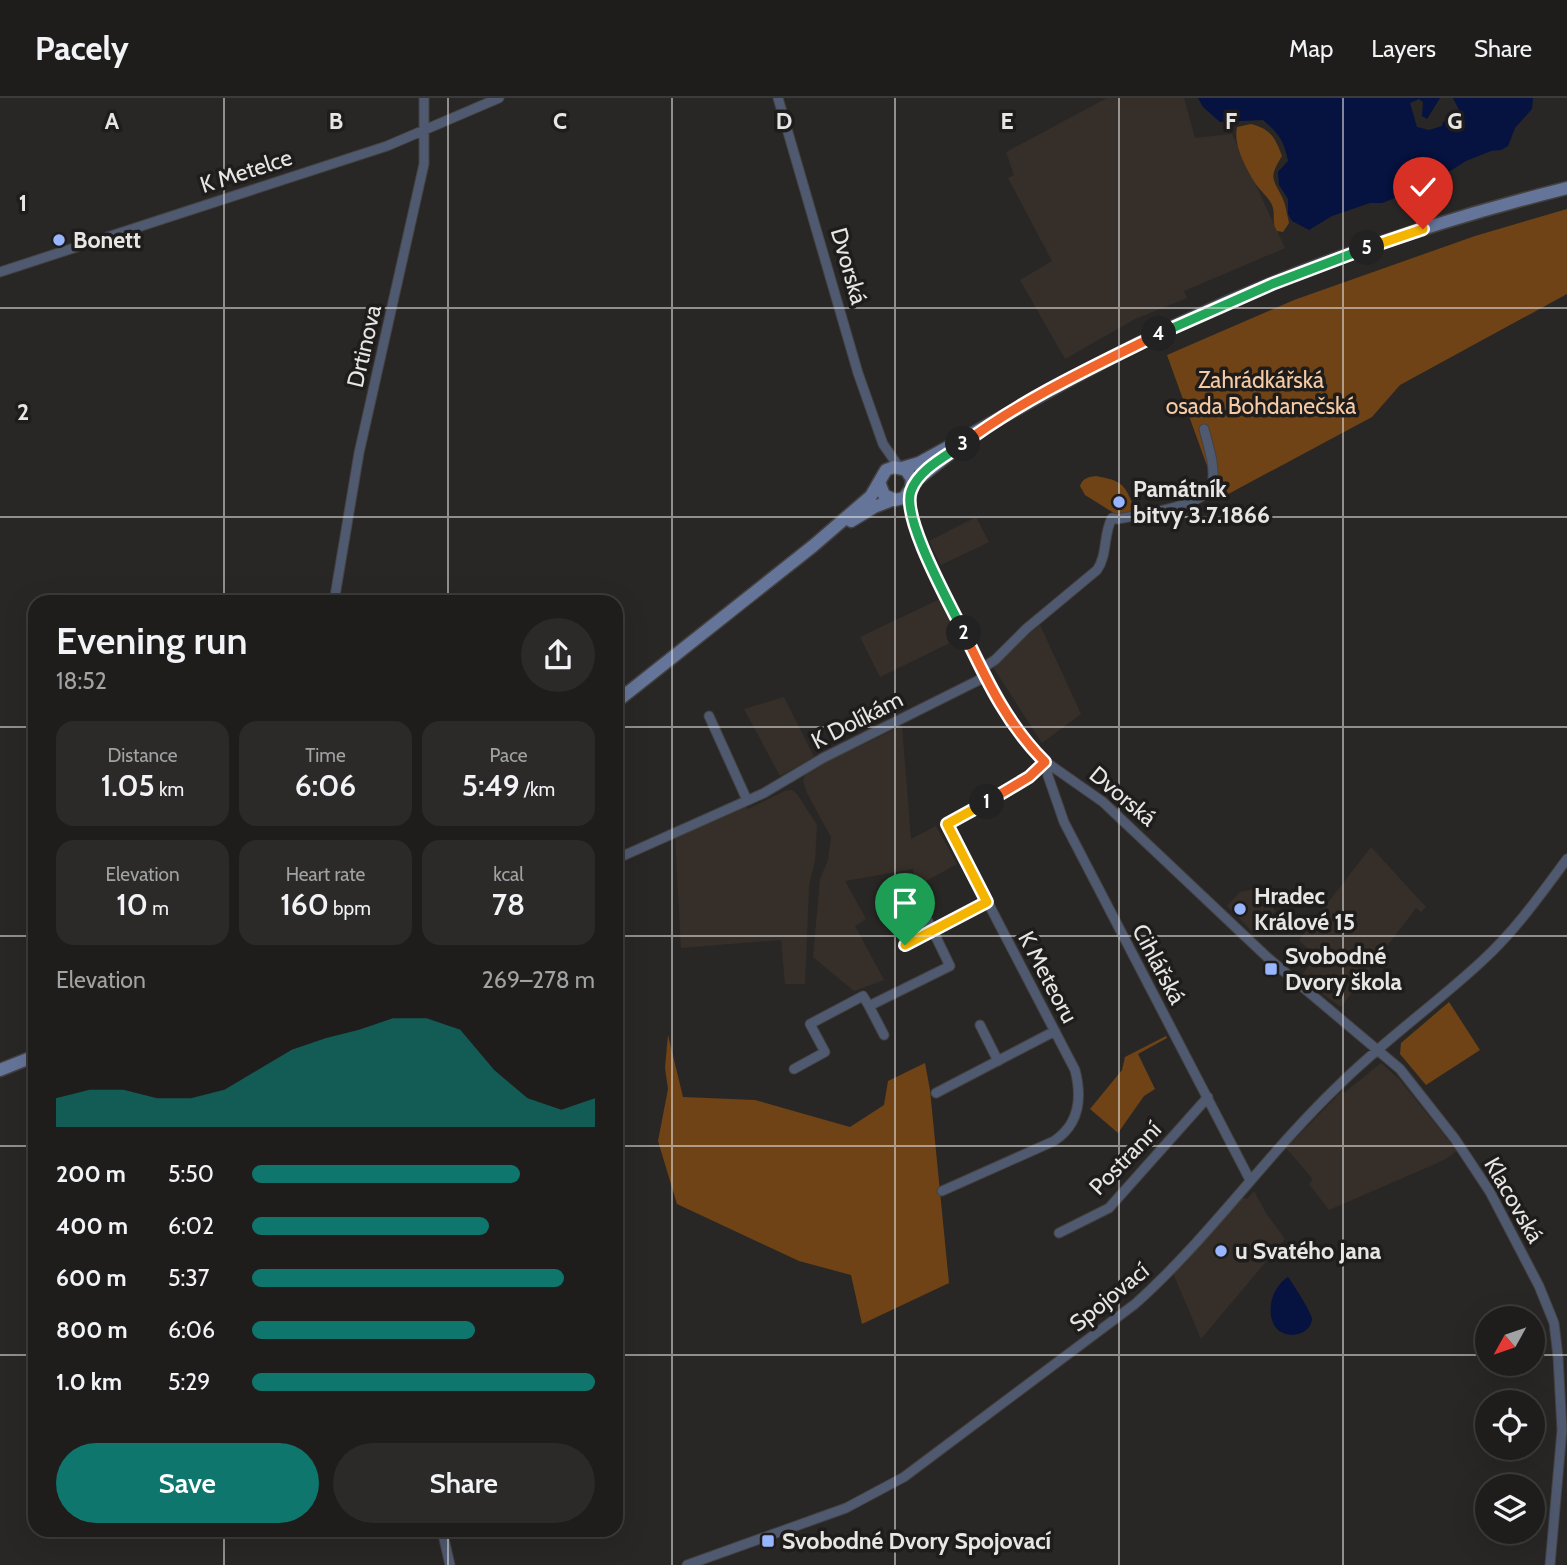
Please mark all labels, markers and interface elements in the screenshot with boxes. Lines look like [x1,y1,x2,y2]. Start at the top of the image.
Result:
text: Pacely [35,28,129,68]
text: Map [1289,34,1333,63]
text: Layers [1371,34,1436,63]
text: Share [1474,34,1532,63]
text: A [105,107,120,135]
text: B [329,107,343,135]
text: C [553,107,567,135]
text: D [776,107,792,135]
text: E [1000,107,1014,135]
text: F [1225,107,1237,135]
text: G [1447,107,1463,135]
street label: K Metelce [196,143,296,199]
pin [1393,157,1453,229]
icon: check [1404,168,1442,206]
text: 1 [19,189,27,217]
street label: Dvorská [825,224,873,308]
place label: Bonett [73,226,141,254]
pin: 5 [1350,230,1384,266]
marker: Bonett [51,232,67,248]
text: 5 [1361,236,1372,259]
street label: Drtinova [341,302,387,390]
pin: 4 [1142,316,1176,352]
text: 4 [1153,322,1164,345]
park label: Zahrádkářská osada Bohdanečská [1166,366,1356,420]
text: 2 [17,398,29,426]
pin: 3 [946,426,981,462]
text: 3 [957,432,968,455]
place label: Památník bitvy 3.7.1866 [1133,475,1270,529]
marker: Památník bitvy 3.7.1866 [1111,494,1127,510]
pin: 2 [946,616,982,650]
text: Evening run [56,617,248,664]
button: share [521,618,595,692]
text: 2 [958,621,969,644]
text: 18:52 [56,667,107,695]
street label: K Dolíkám [806,685,908,755]
text: Distance [108,744,177,767]
text: Time [305,744,346,767]
text: Pace [490,744,527,767]
street label: Dvorská [1084,760,1162,832]
text: 1.05 [101,767,155,804]
text: 6:06 [295,767,356,804]
text: 5:49 [462,767,520,804]
text: km [155,778,184,801]
text: /km [520,778,555,801]
pin: 1 [970,784,1004,820]
text: 1 [983,790,990,813]
text: Elevation [105,863,180,886]
text: Heart rate [286,863,365,886]
text: kcal [493,863,524,886]
pin [875,873,935,945]
place label: Hradec Králové 15 [1254,882,1355,936]
icon: arrive [886,884,924,922]
text: 10 [116,886,148,923]
text: 160 [280,886,329,923]
text: 78 [492,886,525,923]
text: m [148,897,169,920]
text: bpm [329,897,371,920]
marker: Hradec Králové 15 [1232,901,1248,917]
street label: Cihlářská [1126,919,1192,1009]
street label: K Meteoru [1012,926,1084,1028]
place label: Svobodné Dvory škola [1285,942,1403,996]
marker: Svobodné Dvory škola [1263,961,1279,977]
text: Elevation [56,966,146,994]
text: 269–278 m [482,966,595,994]
street label: Postranní [1083,1115,1167,1201]
street label: Klacovská [1478,1152,1550,1248]
text: 200 m [56,1160,126,1188]
text: 5:50 [168,1160,214,1188]
text: 400 m [56,1212,128,1240]
text: 6:02 [168,1212,214,1240]
place label: u Svatého Jana [1235,1237,1382,1265]
marker: u Svatého Jana [1213,1243,1229,1259]
street label: Spojovací [1064,1257,1154,1337]
text: 600 m [56,1264,127,1292]
text: 5:37 [168,1264,209,1292]
north arrow [1475,1306,1545,1376]
map controls [1475,1306,1545,1544]
text: 800 m [56,1316,128,1344]
text: 6:06 [168,1316,215,1344]
text: 1.0 km [56,1368,122,1396]
text: 5:29 [168,1368,210,1396]
button: locate [1475,1390,1545,1460]
button: Save [56,1443,319,1523]
button: Share [333,1443,595,1523]
button: layers [1475,1474,1545,1544]
place label: Svobodné Dvory Spojovací [782,1527,1052,1555]
marker: Svobodné Dvory Spojovací [760,1533,776,1549]

